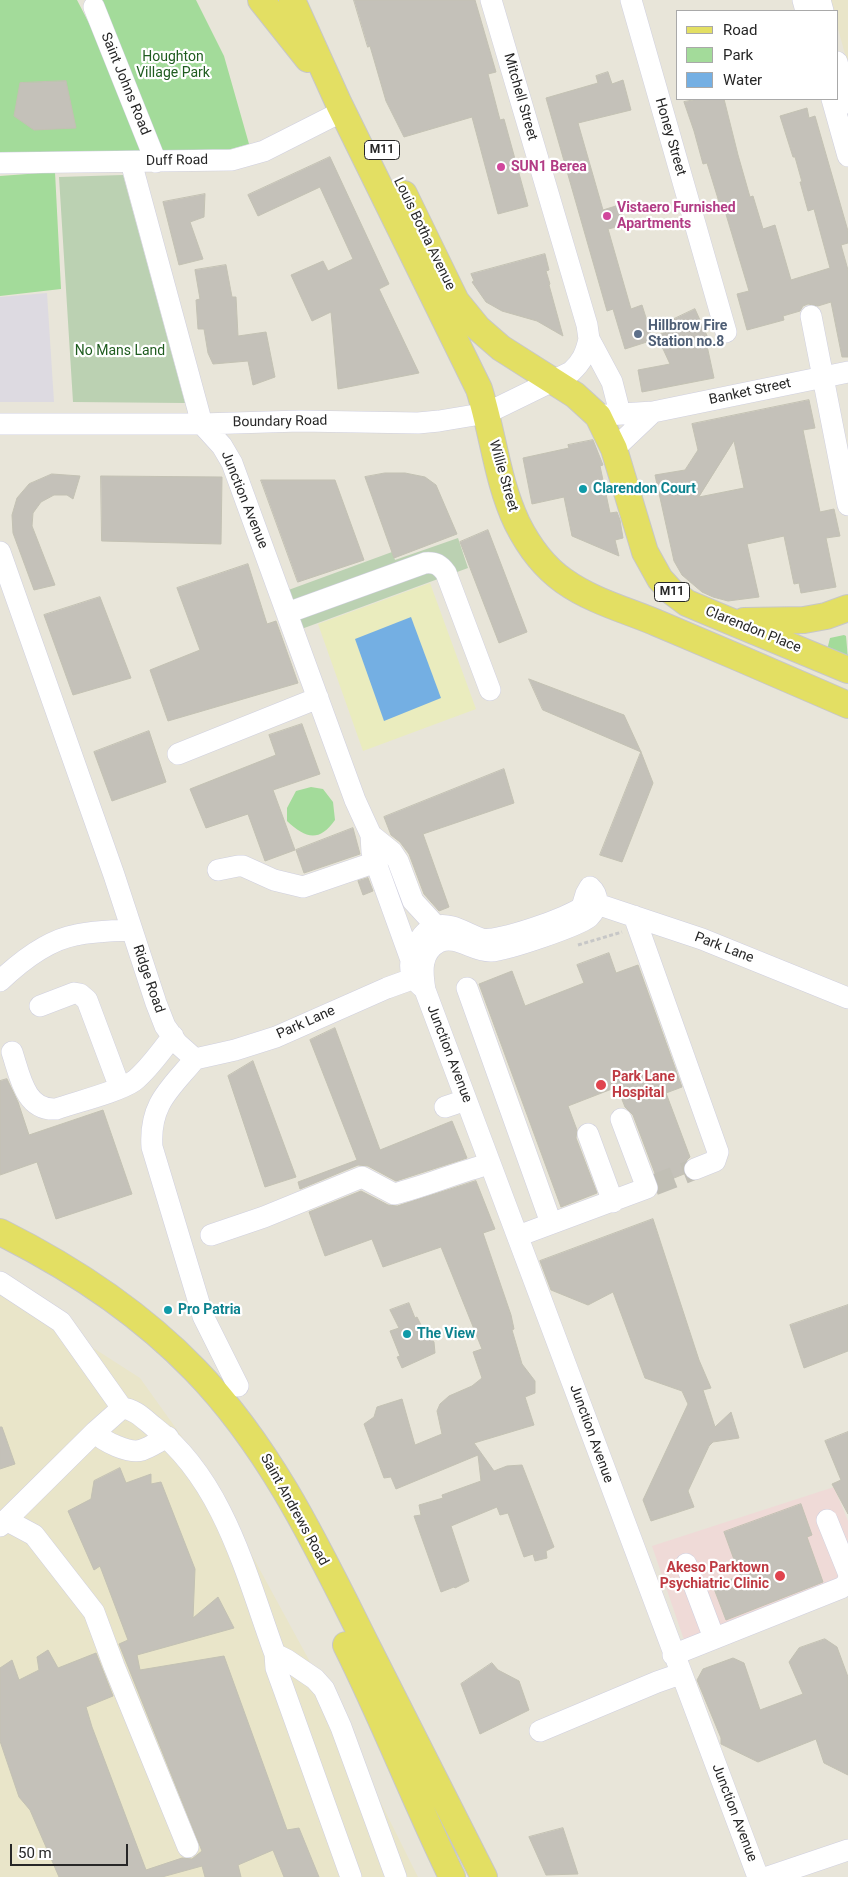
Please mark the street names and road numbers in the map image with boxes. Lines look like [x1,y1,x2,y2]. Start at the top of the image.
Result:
street label: Saint Johns Road [97,30,153,138]
street label: Mitchell Street [500,51,540,143]
street label: Honey Street [651,96,689,178]
road number: M11 [364,140,400,160]
street label: Duff Road [146,152,208,170]
street label: Louis Botha Avenue [389,175,459,293]
street label: Banket Street [707,375,793,409]
street label: Boundary Road [232,413,328,431]
street label: Willie Street [485,438,521,514]
street label: Junction Avenue [217,449,271,551]
road number: M11 [654,582,690,602]
street label: Clarendon Place [703,603,803,657]
street label: Park Lane [692,929,756,967]
street label: Ridge Road [129,943,167,1015]
street label: Park Lane [274,1003,338,1043]
street label: Junction Avenue [423,1003,475,1105]
street label: Junction Avenue [565,1383,617,1485]
street label: Saint Andrews Road [256,1451,332,1569]
street label: Junction Avenue [708,1762,760,1864]

